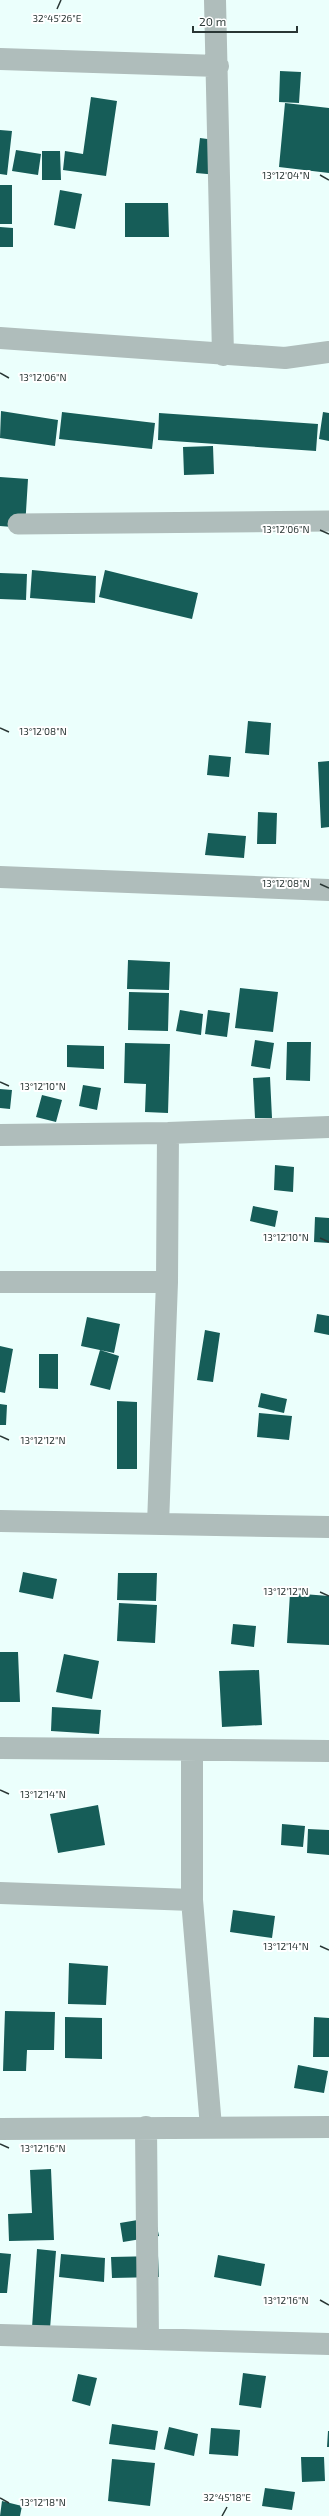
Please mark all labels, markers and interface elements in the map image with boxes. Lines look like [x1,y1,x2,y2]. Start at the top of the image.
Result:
scale bar [193,8,297,34]
text: 32°45'26"E [33,12,82,24]
text: 20 m [199,14,226,28]
text: 13°12'04"N [262,169,310,181]
text: 13°12'06"N [19,371,67,383]
text: 13°12'06"N [262,523,310,535]
text: 13°12'08"N [19,725,67,737]
text: 13°12'08"N [262,877,310,889]
text: 13°12'10"N [20,1080,66,1092]
text: 13°12'10"N [263,1231,309,1243]
text: 13°12'12"N [20,1434,66,1446]
text: 13°12'12"N [263,1585,309,1597]
text: 13°12'14"N [20,1788,66,1800]
text: 13°12'14"N [263,1940,309,1952]
text: 13°12'16"N [20,2142,66,2154]
text: 13°12'16"N [263,2294,309,2306]
text: 32°45'18"E [203,2491,251,2503]
text: 13°12'18"N [20,2496,66,2508]

